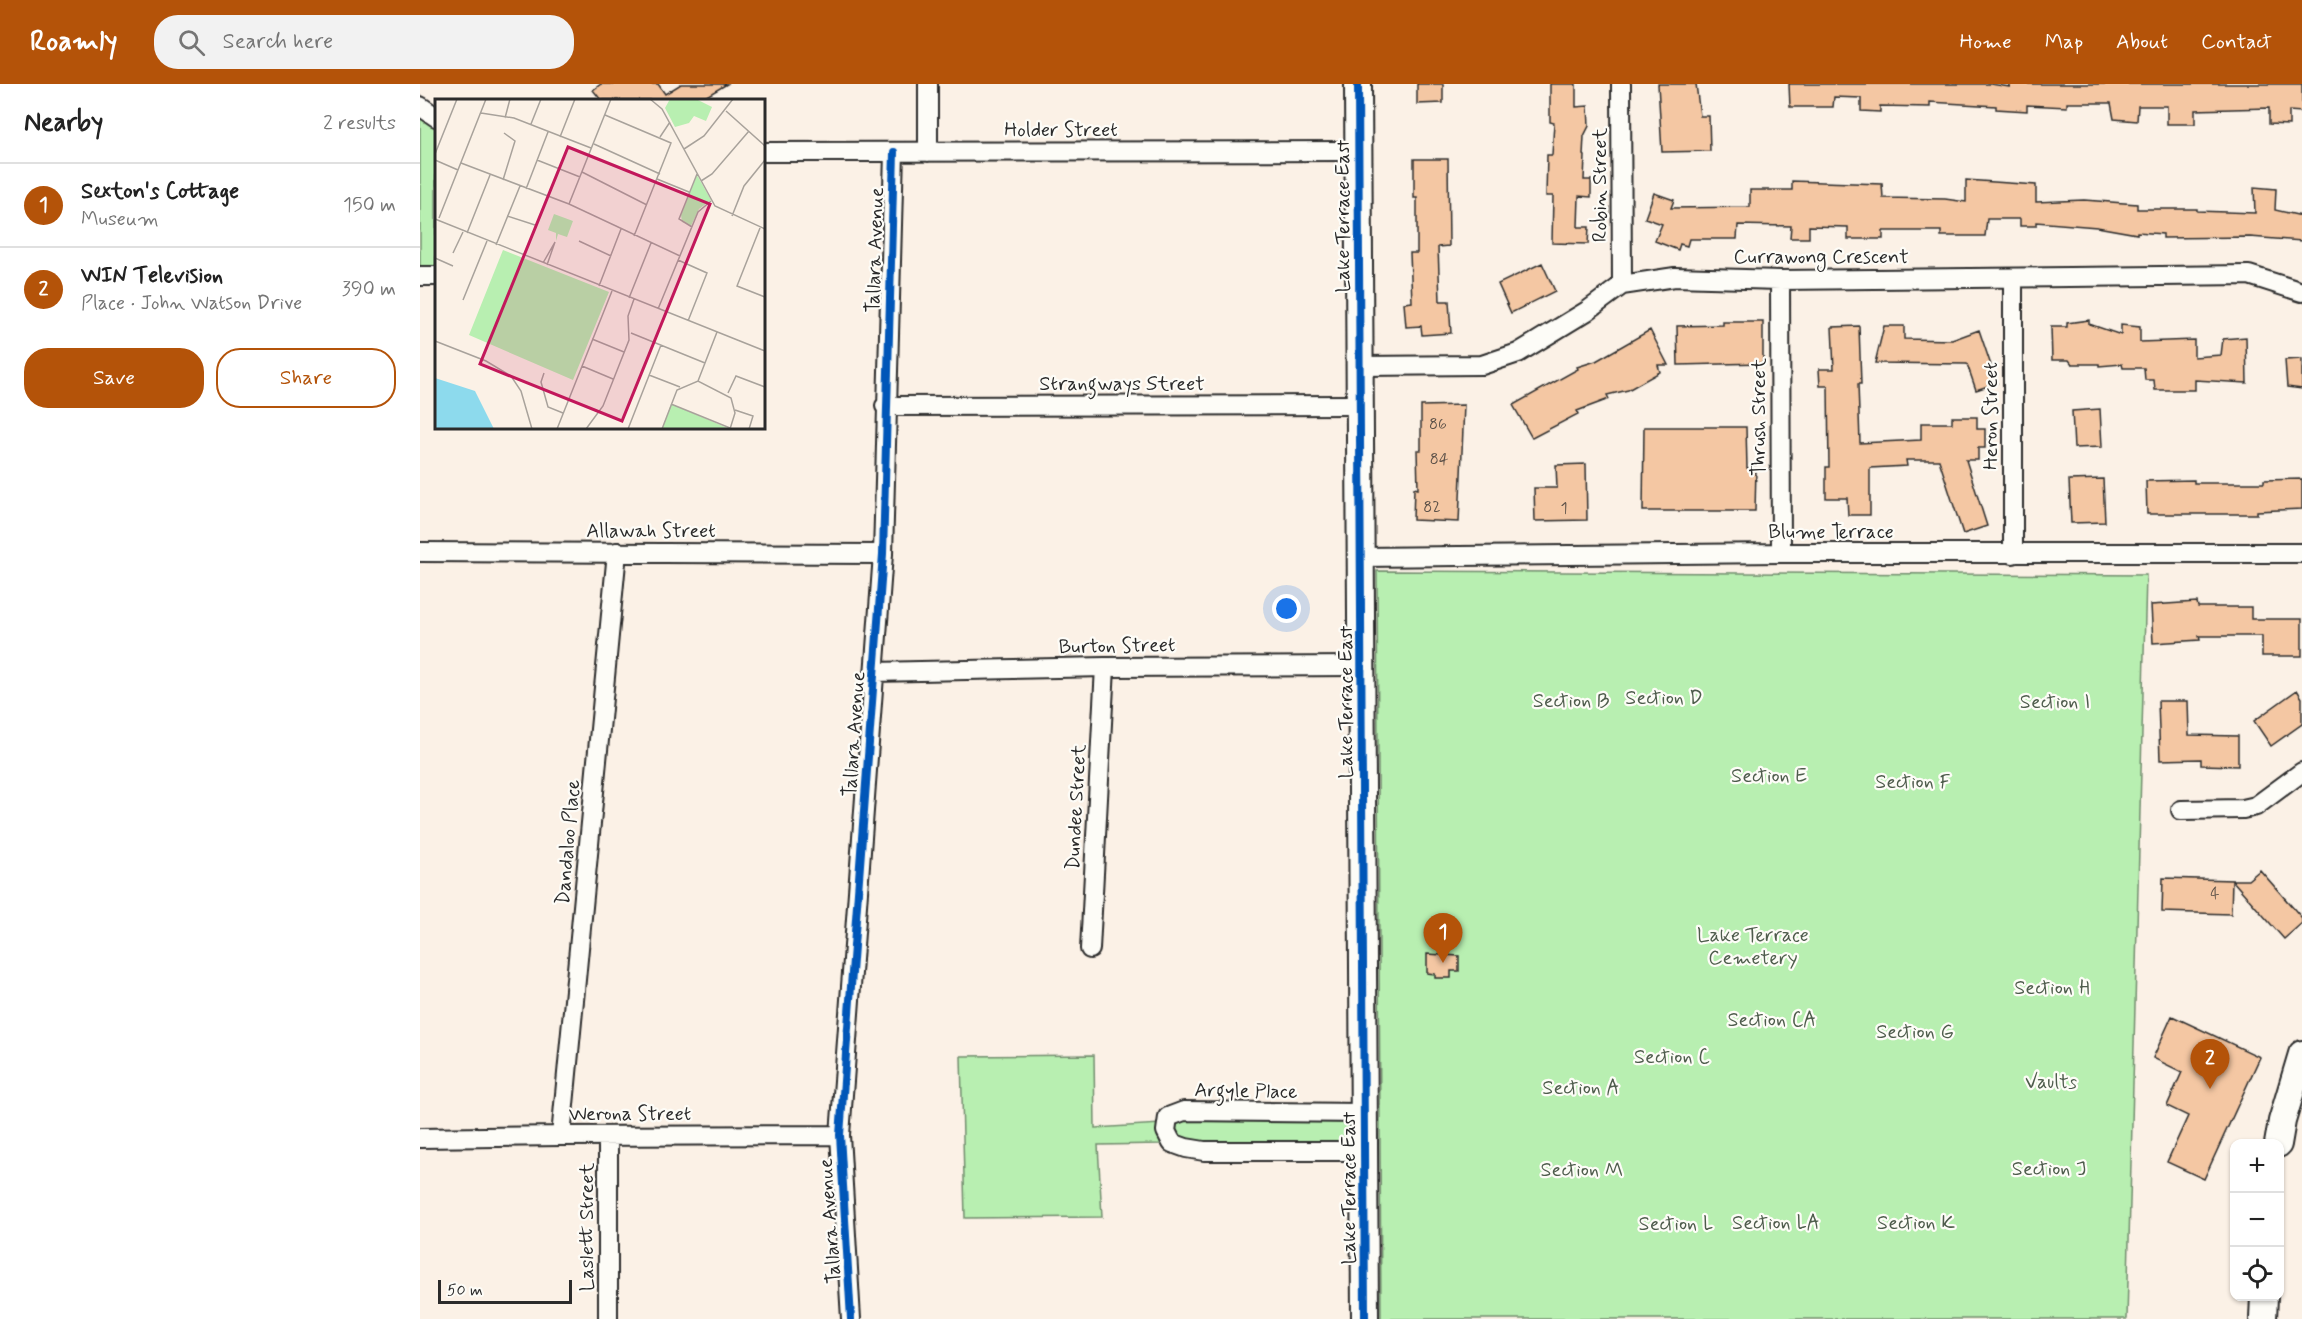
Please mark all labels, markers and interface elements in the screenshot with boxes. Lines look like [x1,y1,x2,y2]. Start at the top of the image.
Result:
search box [154,15,574,69]
text: Roamly [30,24,118,61]
icon: search [175,26,208,59]
text: Search here [223,28,333,56]
text: Home [1960,28,2012,56]
text: Map [2045,28,2083,56]
text: About [2116,28,2168,56]
text: Contact [2201,28,2272,56]
inset map [435,99,765,429]
text: Nearby [24,106,103,140]
text: 2 results [323,110,396,137]
street label: Holder Street [1004,117,1118,144]
street label: Robin Street [1587,127,1614,242]
street label: Lake Terrace East [1330,139,1357,292]
text: Sexton's Cottage [81,178,239,206]
street label: Tallara Avenue [860,187,891,313]
text: 1 [39,192,48,219]
text: 150 m [343,192,396,219]
text: Museum [81,206,159,233]
street label: Currawong Crescent [1733,244,1909,272]
text: WIN Television [81,262,223,290]
text: 2 [39,276,48,303]
text: 390 m [342,276,396,303]
text: Place · John Watson Drive [81,290,302,317]
button: Save [24,348,204,408]
button: Share [216,348,396,408]
street label: Thrush Street [1746,358,1773,476]
street label: Heron Street [1978,362,2005,470]
street label: Strangways Street [1039,371,1205,400]
house number: 86 [1429,414,1447,435]
house number: 84 [1430,449,1449,470]
house number: 82 [1423,497,1441,518]
house number: 1 [1560,498,1568,519]
street label: Allawah Street [586,518,716,545]
street label: Blume Terrace [1768,519,1894,546]
your location [1272,594,1301,623]
street label: Lake Terrace East [1333,625,1360,778]
street label: Burton Street [1058,632,1176,661]
street label: Tallara Avenue [837,670,872,798]
park label: Section D [1625,685,1703,712]
park label: Section B [1533,688,1609,715]
park label: Section I [2020,689,2090,716]
street label: Dundee Street [1060,743,1093,871]
park label: Section E [1731,763,1807,790]
park label: Section F [1875,769,1951,796]
street label: Dandaloo Place [550,778,587,906]
house number: 4 [2210,883,2220,904]
pin: 1 [1424,914,1462,963]
park label: Lake Terrace Cemetery [1697,922,1809,972]
park label: Section H [2014,975,2090,1002]
park label: Section CA [1727,1007,1817,1034]
park label: Section G [1876,1019,1954,1046]
pin: 2 [2190,1040,2230,1089]
park label: Section C [1634,1044,1710,1071]
park label: Vaults [2025,1069,2077,1096]
park label: Section A [1542,1075,1620,1102]
street label: Argyle Place [1194,1077,1298,1108]
street label: Werona Street [569,1101,691,1128]
street label: Lake Terrace East [1336,1111,1363,1264]
map controls [2230,1139,2284,1301]
button: + [2230,1139,2284,1193]
park label: Section J [2012,1156,2086,1183]
street label: Tallara Avenue [813,1157,848,1284]
park label: Section M [1540,1157,1624,1184]
street label: Laslett Street [574,1163,601,1291]
button: − [2230,1193,2284,1247]
park label: Section LA [1732,1210,1820,1237]
park label: Section K [1877,1210,1955,1237]
park label: Section L [1639,1211,1713,1238]
button: locate [2230,1247,2284,1301]
scale bar [438,1277,572,1304]
text: 50 m [447,1280,483,1301]

